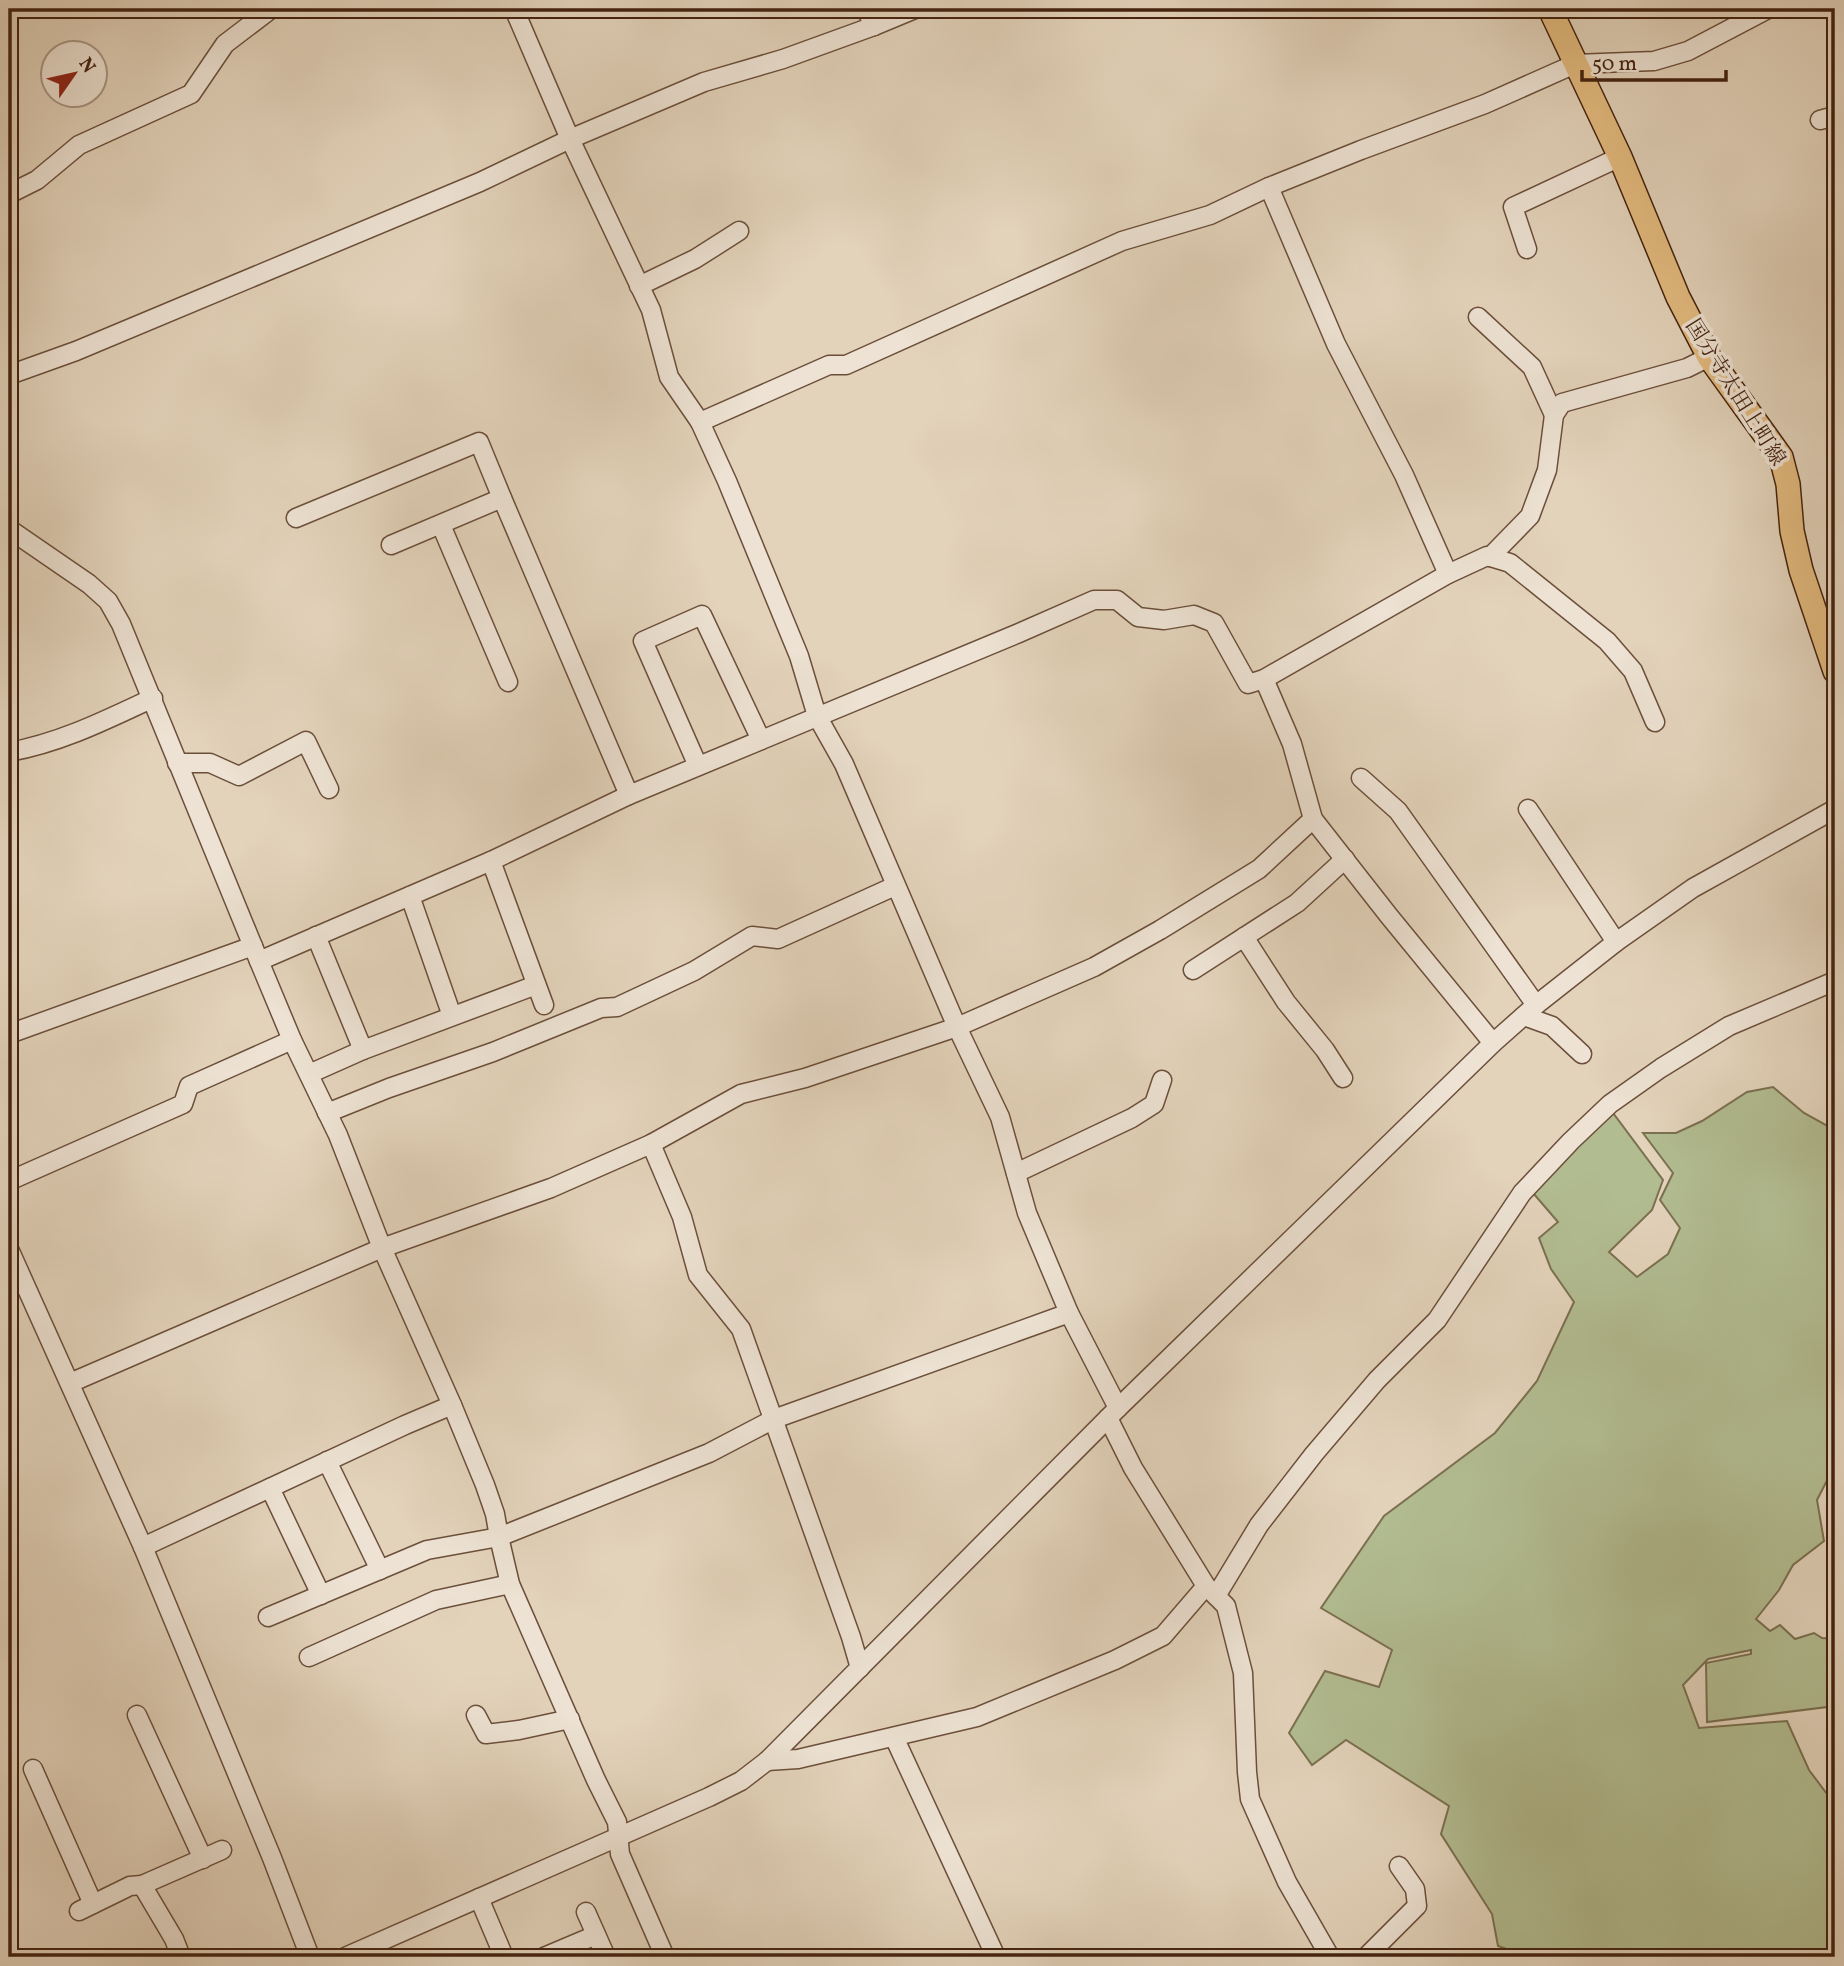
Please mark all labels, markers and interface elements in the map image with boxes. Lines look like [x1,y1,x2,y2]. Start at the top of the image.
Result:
north arrow [38,38,108,108]
scale bar [1582,38,1725,82]
text: 50 m [1592,50,1637,79]
text: N [72,53,101,79]
street label: 国分寺太田上町線 [1678,314,1792,472]

